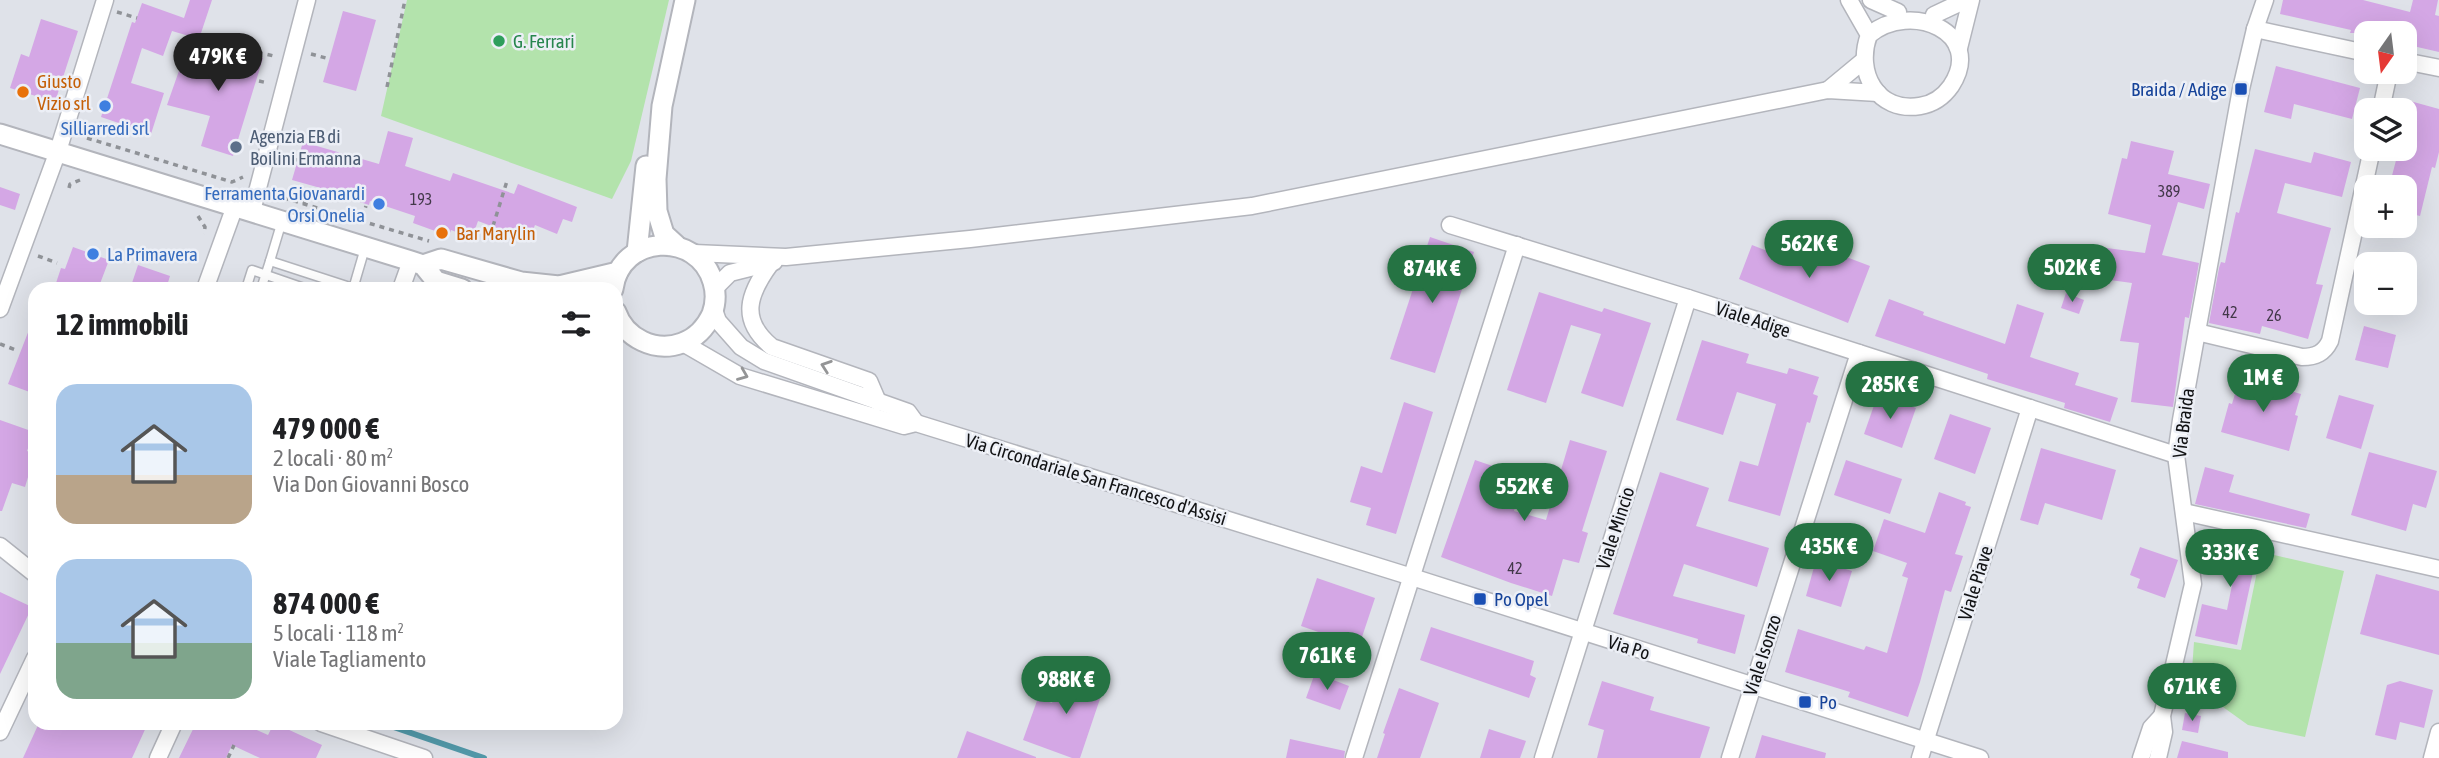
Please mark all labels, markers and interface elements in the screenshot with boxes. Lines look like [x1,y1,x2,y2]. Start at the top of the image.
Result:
north arrow [2354,21,2417,84]
map controls [2354,21,2417,315]
place label: G. Ferrari [513,30,575,52]
marker: G. Ferrari [491,33,507,49]
pin: 479K € [161,34,275,93]
text: 479K € [189,43,247,69]
place label: Giusto Vizio srl [37,70,91,114]
place label: Braida / Adige [2131,78,2227,100]
marker: Braida / Adige [2233,81,2249,97]
marker: Giusto Vizio srl [15,84,31,100]
marker: Silliarredi srl [97,98,113,114]
button: layers [2354,98,2417,161]
place label: Silliarredi srl [61,117,149,139]
place label: Agenzia EB di Boilini Ermanna [250,125,361,169]
marker: Agenzia EB di Boilini Ermanna [228,139,244,155]
button: + [2354,175,2417,238]
place label: Ferramenta Giovanardi Orsi Onelia [204,182,365,226]
house number: 389 [2158,182,2180,200]
house number: 193 [410,190,432,208]
marker: Ferramenta Giovanardi Orsi Onelia [371,196,387,212]
pin: 562K € [1752,220,1866,280]
place label: Bar Marylin [456,222,536,244]
marker: Bar Marylin [434,225,450,241]
text: 562K € [1780,230,1838,256]
place label: La Primavera [107,243,198,265]
pin: 502K € [2015,244,2129,304]
marker: La Primavera [85,246,101,262]
pin: 874K € [1375,246,1489,305]
button: − [2354,252,2417,315]
text: 502K € [2043,254,2101,280]
text: 874K € [1403,255,1461,281]
street label: Viale Adige [1713,297,1793,341]
house number: 42 [2222,303,2238,321]
icon: filters [557,305,595,343]
house number: 26 [2266,306,2282,324]
text: 12 immobili [56,307,188,341]
pin: 1M € [2222,354,2304,414]
one-way arrow [820,360,832,374]
pin: 285K € [1833,362,1947,421]
text: 1M € [2243,364,2283,390]
one-way arrow [736,367,748,381]
text: 285K € [1861,371,1919,397]
street label: Via Braida [2168,387,2198,459]
text: 479 000 € [273,411,379,445]
icon: home [112,412,196,496]
street label: Via Circondariale San Francesco d'Assisi [963,429,1229,529]
text: 2 locali · 80 m² [273,445,393,471]
pin: 552K € [1467,463,1581,523]
text: Via Don Giovanni Bosco [273,471,469,497]
text: 552K € [1495,473,1553,499]
street label: Viale Mincio [1591,484,1639,572]
pin: 435K € [1772,524,1886,583]
pin: 333K € [2173,530,2287,589]
text: 435K € [1800,533,1858,559]
text: 333K € [2201,539,2259,565]
street label: Viale Piave [1953,543,1997,623]
house number: 42 [1507,559,1523,577]
text: 874 000 € [273,586,379,620]
icon: home [112,587,196,671]
place label: Po Opel [1494,588,1548,610]
marker: Po Opel [1472,591,1488,607]
street label: Viale Isonzo [1739,612,1785,698]
text: 5 locali · 118 m² [273,620,404,646]
street label: Via Po [1605,630,1653,664]
pin: 761K € [1270,632,1384,692]
text: 761K € [1298,642,1356,668]
text: Viale Tagliamento [273,646,426,672]
pin: 988K € [1009,656,1123,716]
pin: 671K € [2135,664,2249,723]
text: 988K € [1037,666,1095,692]
text: 671K € [2163,673,2221,699]
place label: Po [1819,691,1837,713]
marker: Po [1797,694,1813,710]

